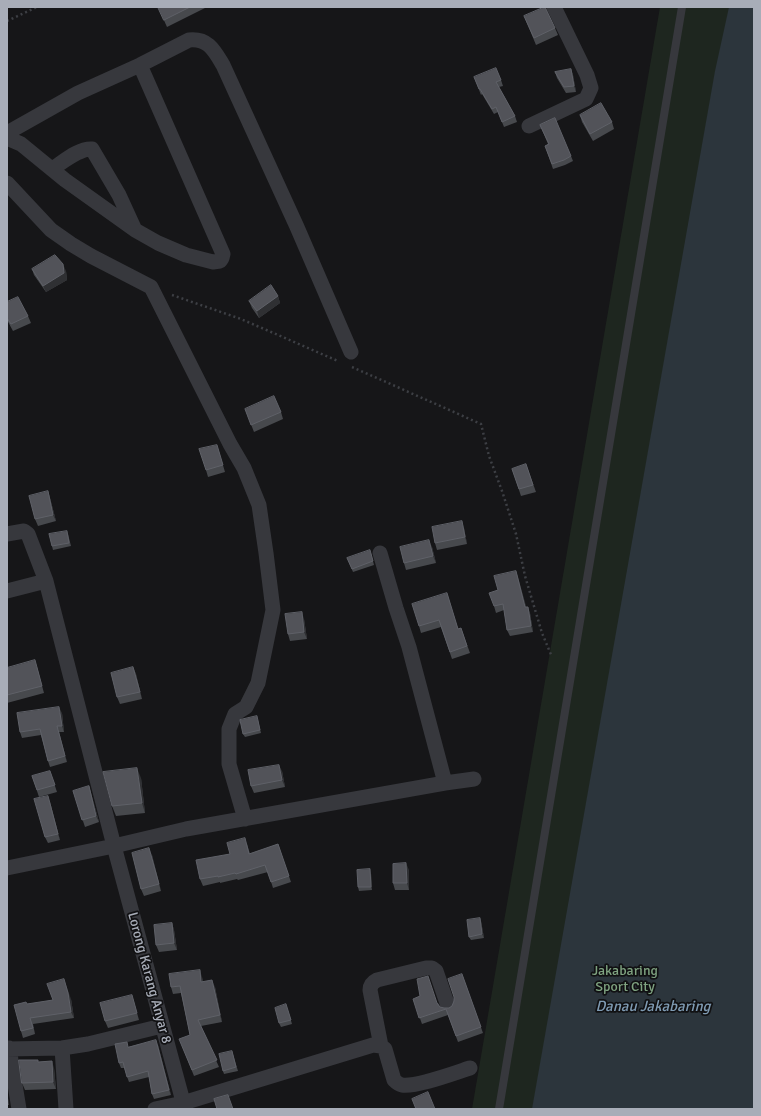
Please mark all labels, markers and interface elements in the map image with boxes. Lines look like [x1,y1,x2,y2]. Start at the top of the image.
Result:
street label: Lorong Karang Anyar 8 [123,910,175,1046]
park label: Jakabaring Sport City [592,963,658,996]
water label: Danau Jakabaring [595,998,711,1016]

